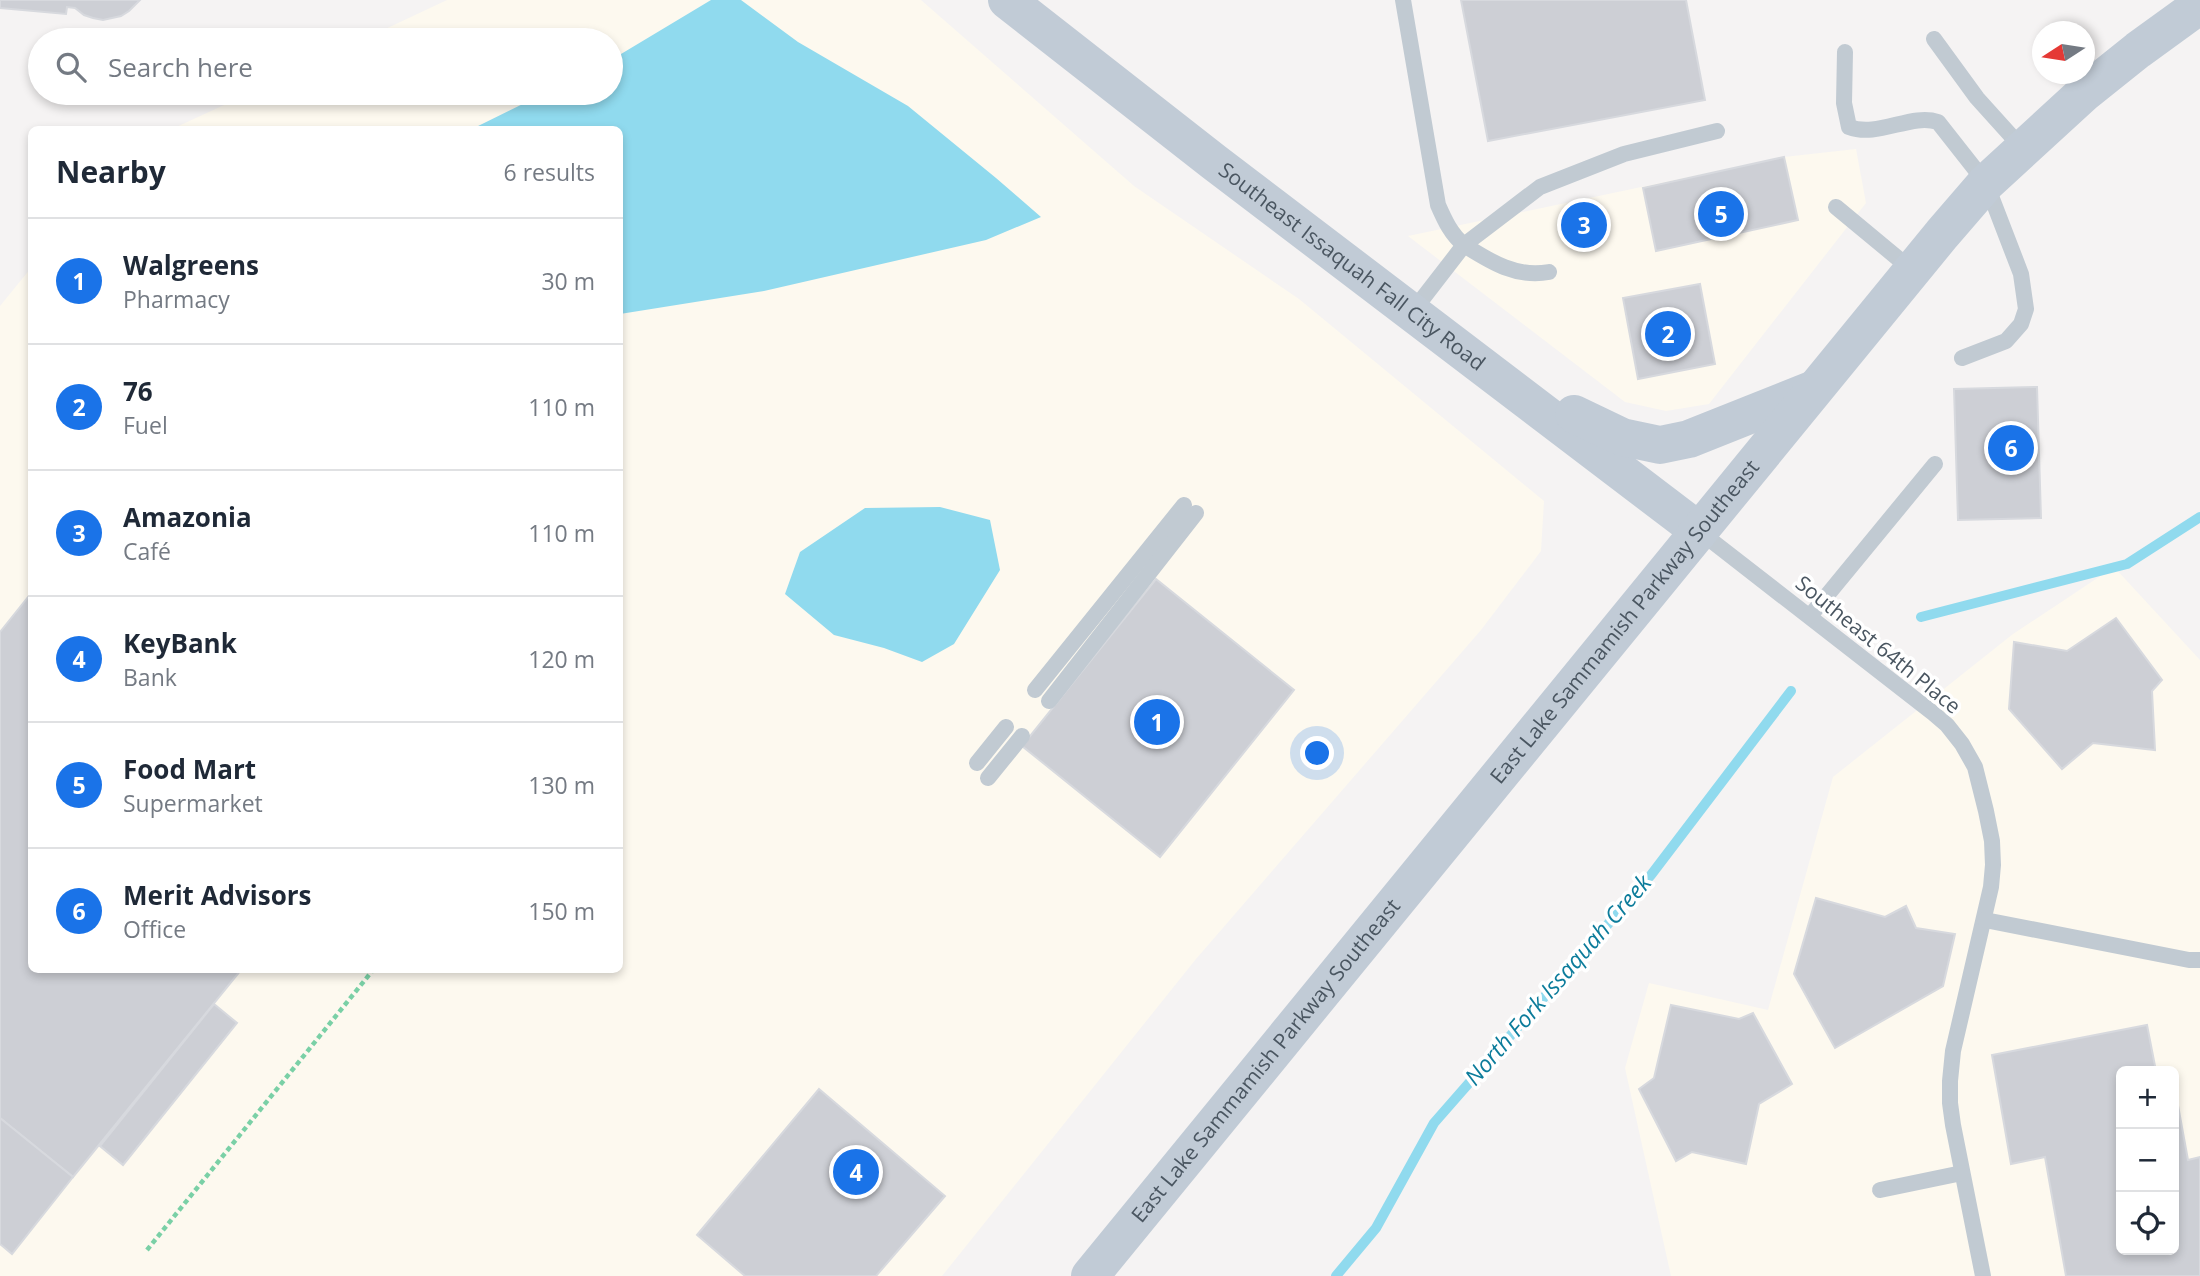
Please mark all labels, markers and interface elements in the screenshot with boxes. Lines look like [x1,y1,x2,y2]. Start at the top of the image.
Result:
north arrow [2032,21,2095,84]
search box [28,28,623,105]
icon: search [52,48,90,86]
text: Search here [108,49,253,85]
text: Nearby [56,151,166,192]
text: 6 results [504,156,595,188]
street label: Southeast Issaquah Fall City Road [1213,156,1491,377]
pin: 5 [1698,188,1744,240]
pin: 3 [1561,199,1607,251]
text: Walgreens [123,247,259,283]
text: 1 [72,265,86,297]
text: 30 m [541,265,595,297]
text: Pharmacy [123,283,230,315]
pin: 2 [1645,308,1691,360]
text: 76 [123,373,153,409]
text: 2 [72,391,86,423]
text: 110 m [528,391,595,423]
text: Fuel [123,409,168,441]
pin: 6 [1988,422,2034,474]
street label: East Lake Sammamish Parkway Southeast [1483,453,1765,789]
text: Amazonia [123,499,252,535]
text: 3 [72,517,86,549]
text: 110 m [528,517,595,549]
text: Café [123,535,171,567]
street label: Southeast 64th Place [1790,569,1967,720]
text: KeyBank [123,625,237,661]
text: 4 [72,643,86,675]
text: 120 m [528,643,595,675]
text: Bank [123,661,177,693]
pin: 1 [1134,696,1180,748]
your location [1300,736,1334,770]
text: Food Mart [123,751,256,787]
text: 5 [72,769,86,801]
text: 130 m [528,769,595,801]
text: Supermarket [123,787,263,819]
water label: North Fork Issaquah Creek [1457,866,1658,1092]
text: Merit Advisors [123,877,312,913]
street label: East Lake Sammamish Parkway Southeast [1124,892,1406,1228]
text: 6 [72,895,86,927]
text: 150 m [528,895,595,927]
text: Office [123,913,186,945]
map controls [2116,1066,2179,1255]
button: + [2116,1066,2179,1129]
button: − [2116,1129,2179,1192]
pin: 4 [833,1146,879,1198]
button: locate [2116,1192,2179,1255]

